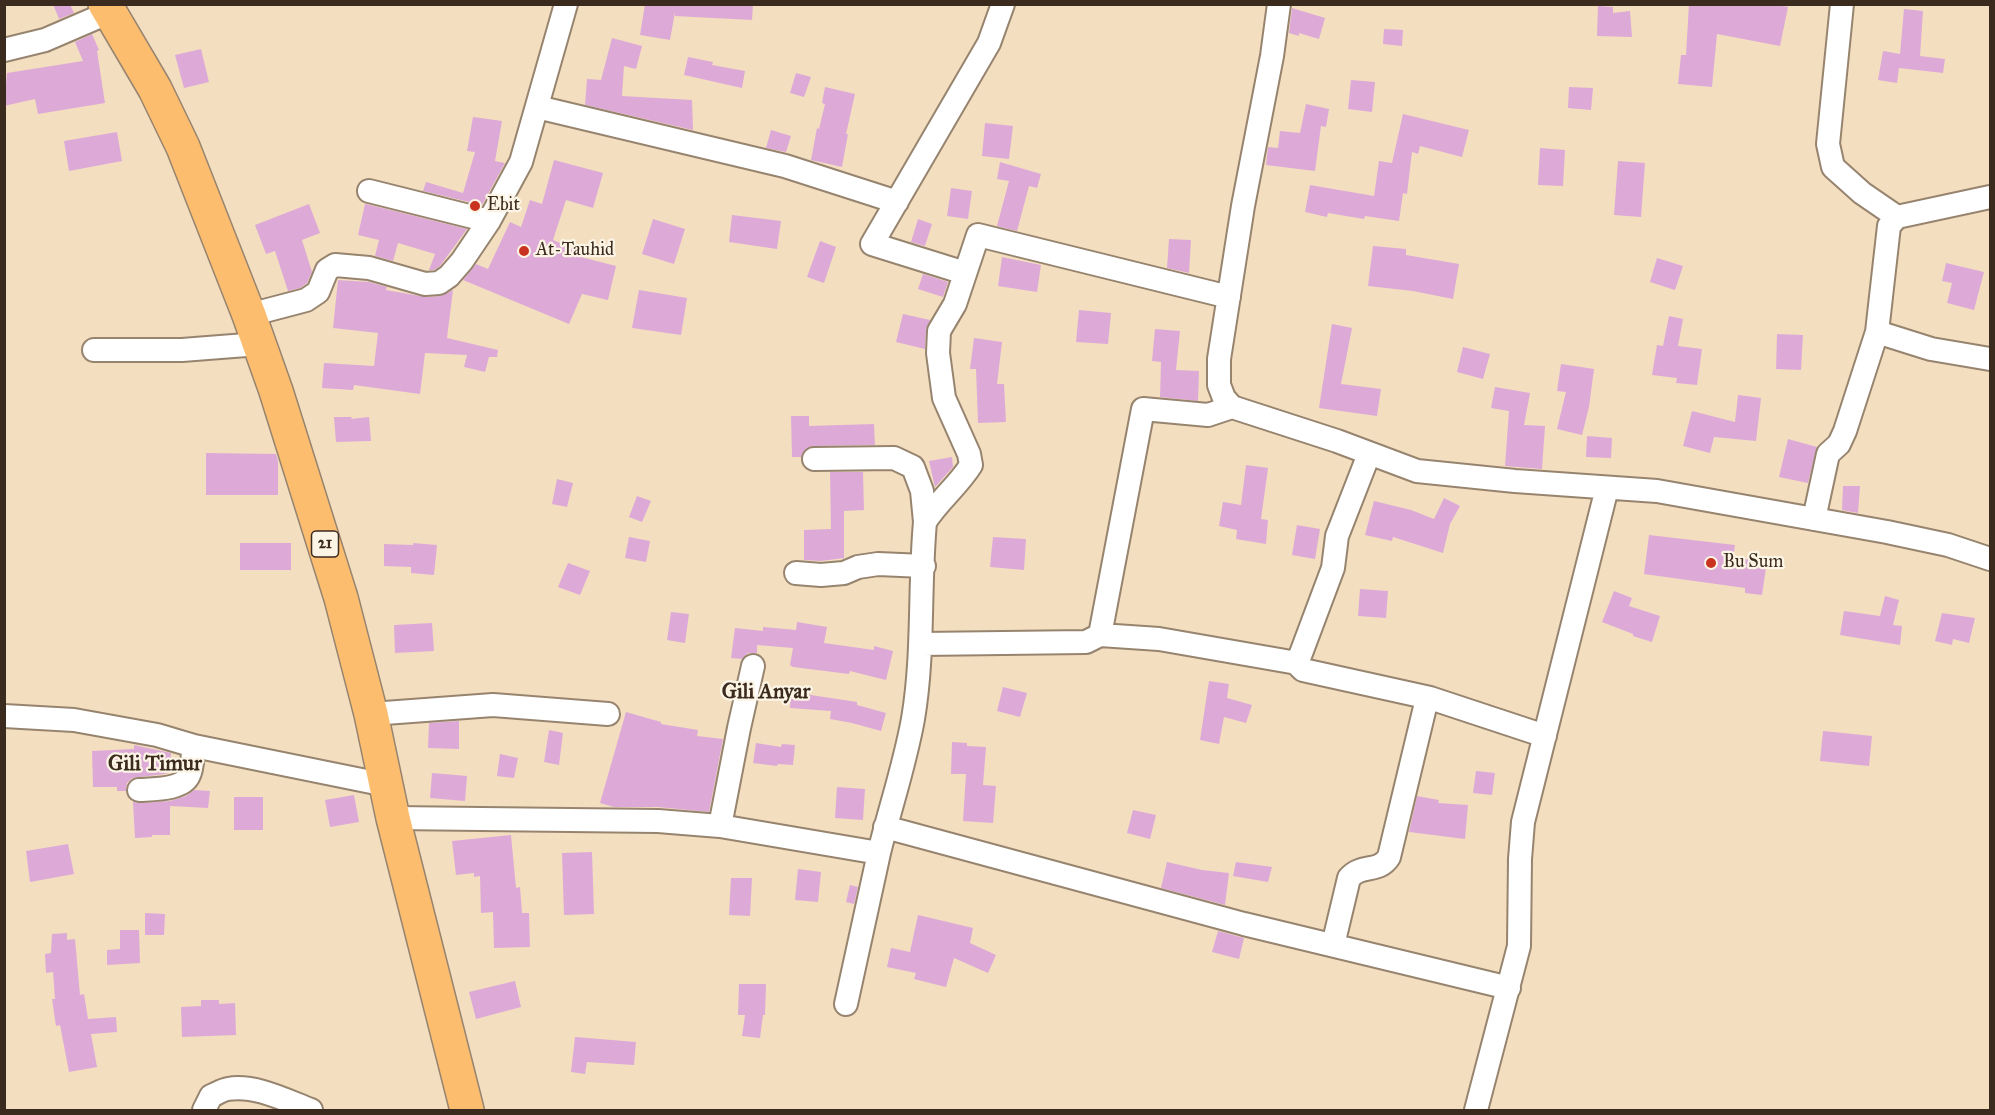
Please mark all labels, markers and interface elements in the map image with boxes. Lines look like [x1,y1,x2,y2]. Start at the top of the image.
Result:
place label: Ebit [487,195,520,217]
marker: Ebit [468,199,482,213]
place label: At-Tauhid [536,240,614,262]
marker: At-Tauhid [517,244,531,258]
road number: 21 [312,531,338,557]
place label: Bu Sum [1723,552,1783,574]
marker: Bu Sum [1704,556,1718,570]
district label: Gili Anyar [722,680,810,706]
district label: Gili Timur [108,752,202,778]

